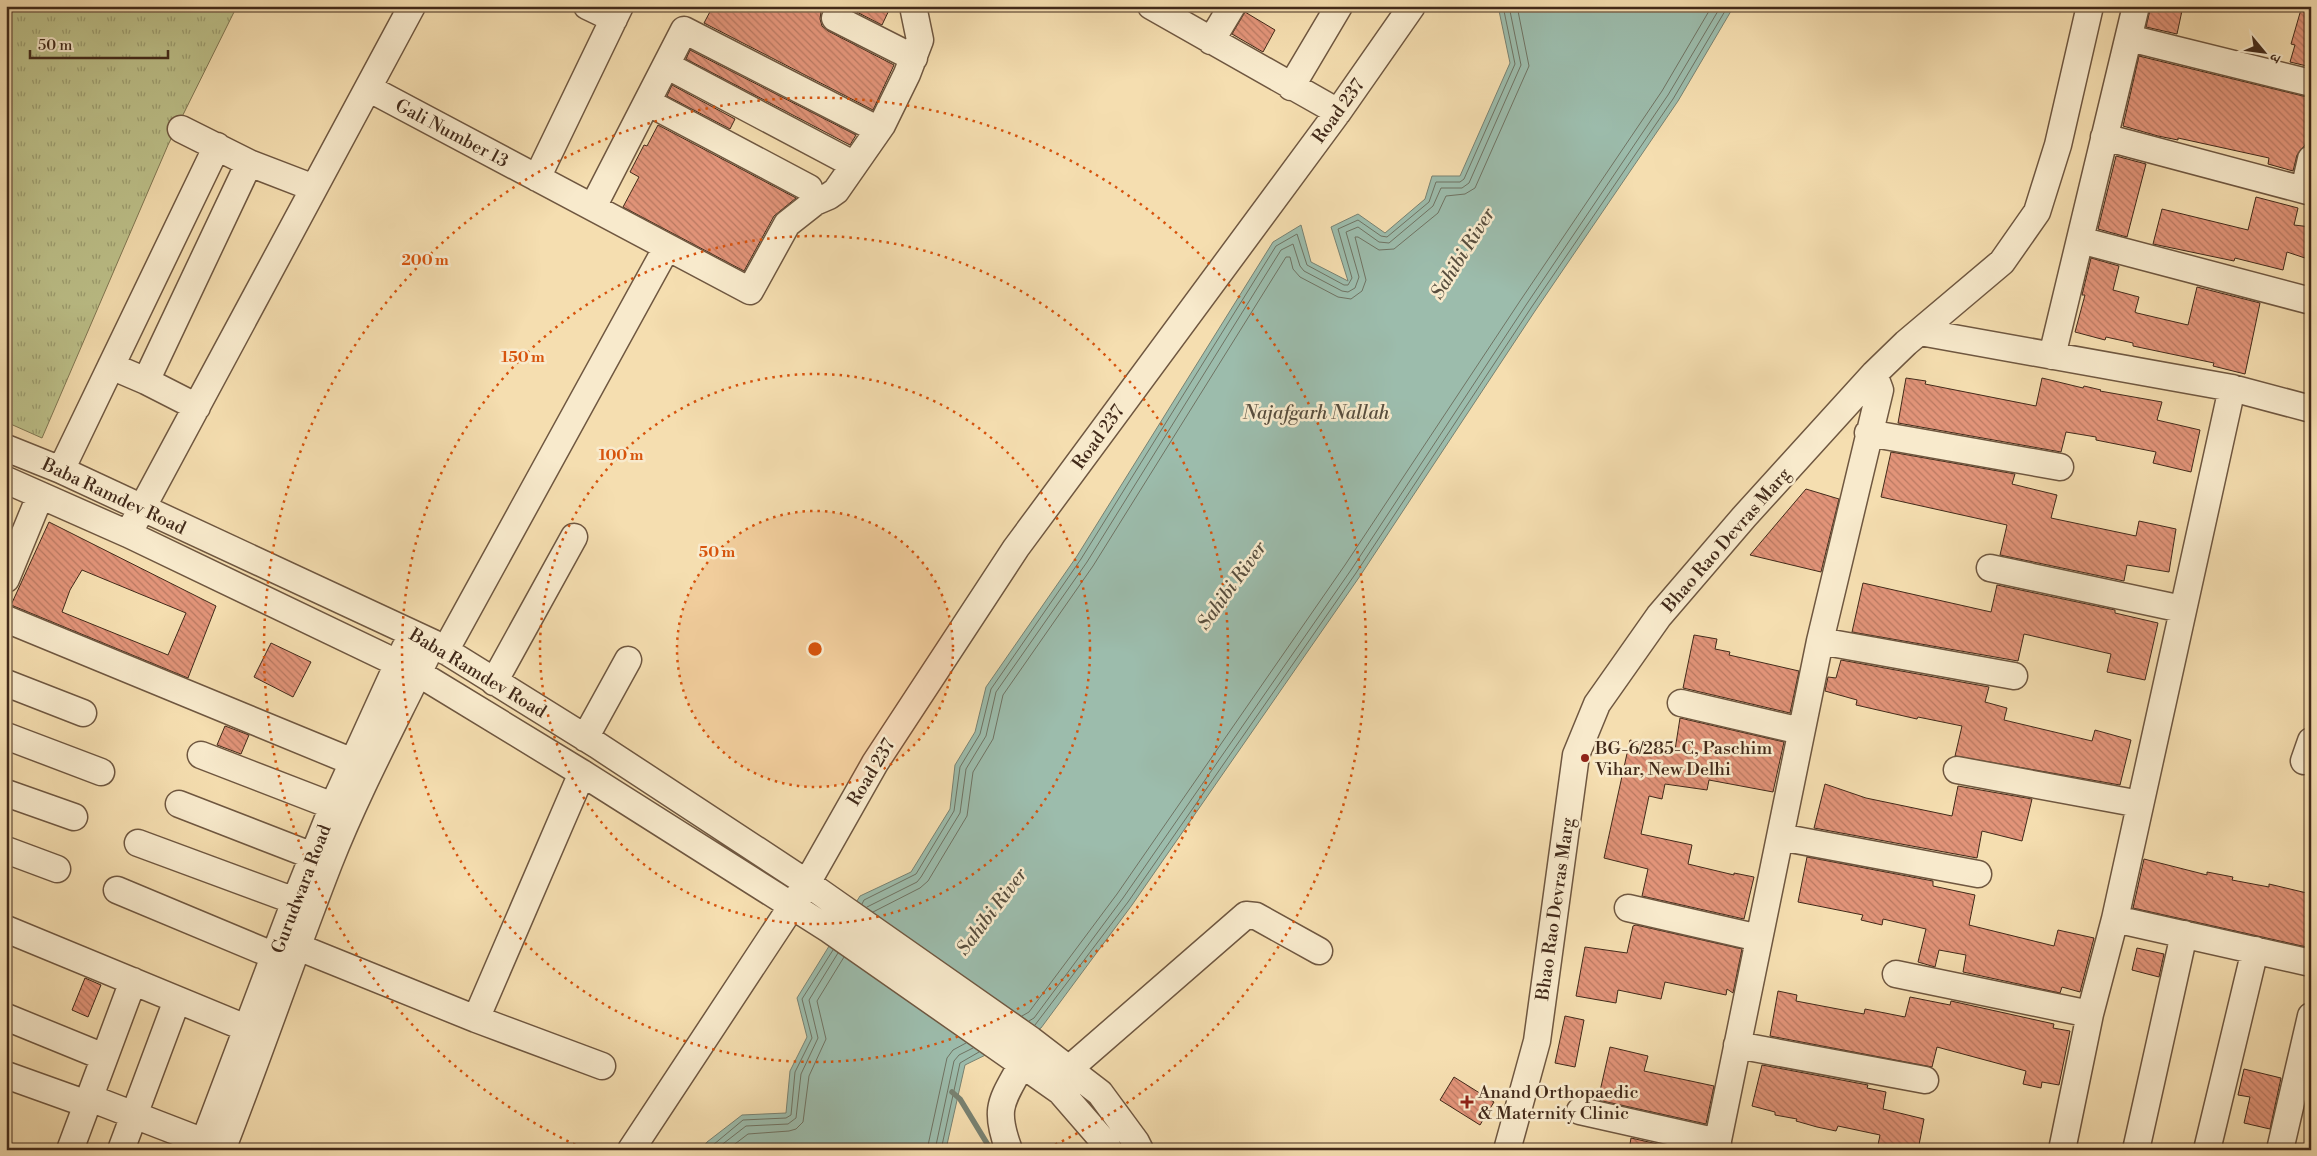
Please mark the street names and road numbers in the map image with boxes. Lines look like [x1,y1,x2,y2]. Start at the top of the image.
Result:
street label: Road 237 [1307,74,1370,148]
street label: Gali Number 13 [391,94,512,173]
street label: Road 237 [1067,400,1130,474]
street label: Baba Ramdev Road [37,453,190,540]
street label: Bhao Rao Devras Marg [1657,463,1796,618]
street label: Baba Ramdev Road [404,623,551,724]
street label: Road 237 [842,734,900,810]
street label: Bhao Rao Devras Marg [1531,815,1580,1003]
street label: Gurudwara Road [266,821,337,957]

